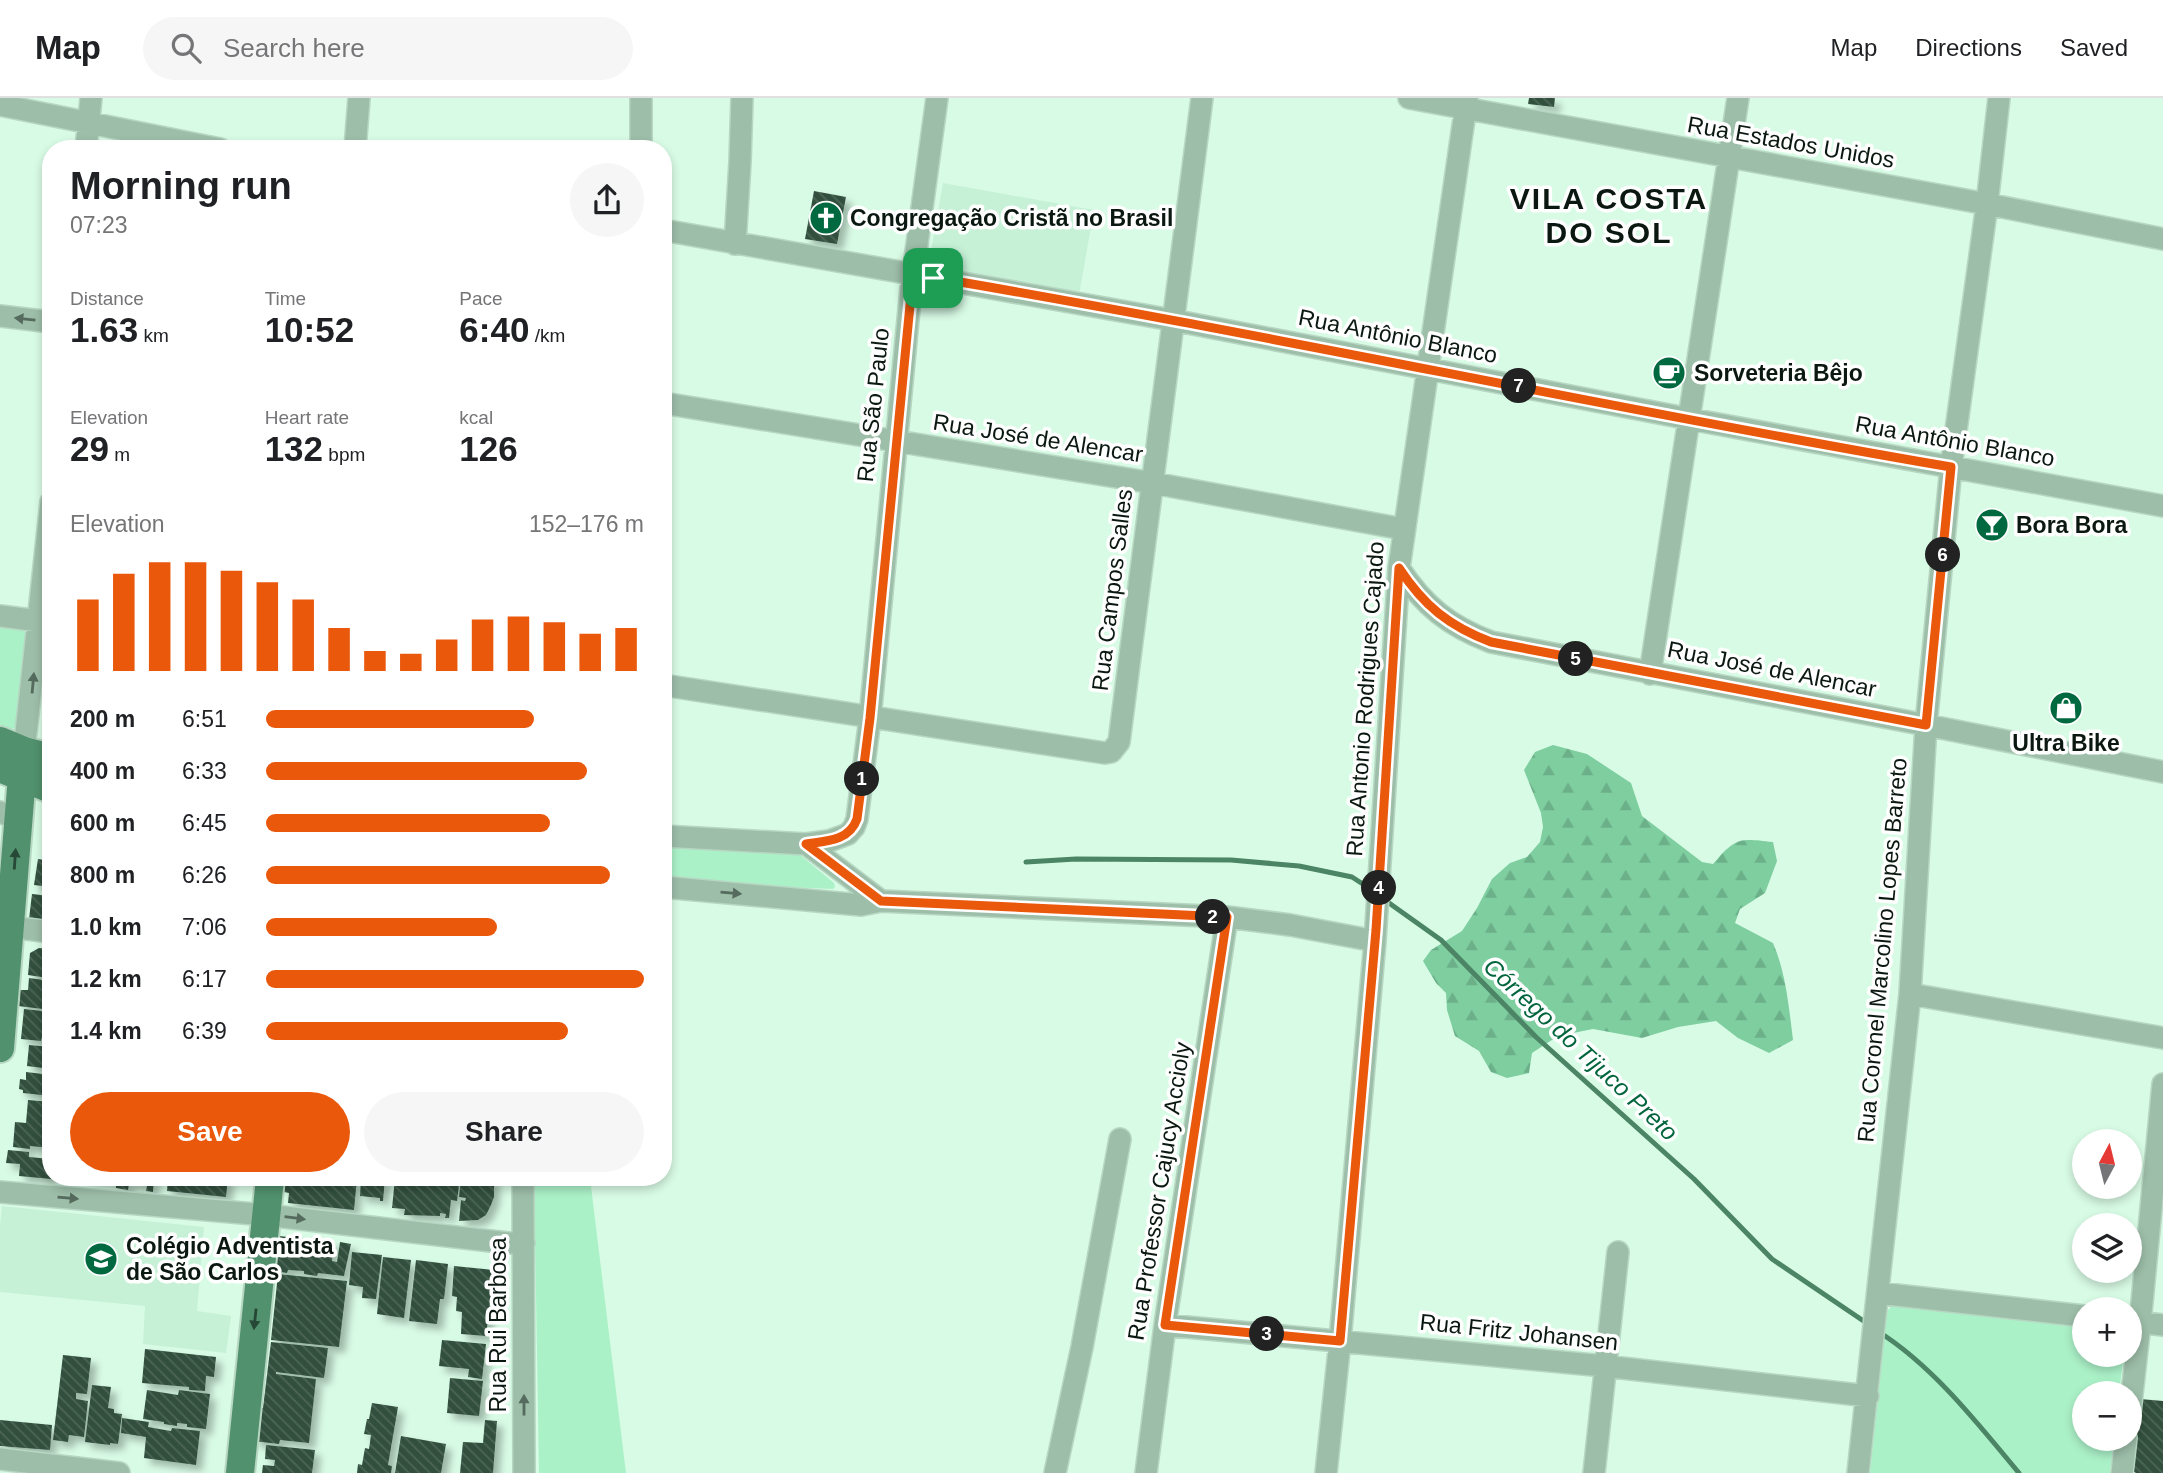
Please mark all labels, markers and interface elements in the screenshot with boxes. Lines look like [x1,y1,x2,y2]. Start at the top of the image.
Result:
search box [143,17,633,80]
text: Map [35,29,101,66]
icon: search [167,29,205,67]
text: Search here [223,33,365,63]
text: Map [1831,34,1877,61]
text: Directions [1915,34,2022,61]
text: Saved [2060,34,2128,61]
street label: Rua Estados Unidos [1685,111,1897,173]
button: share [570,163,644,237]
text: Morning run [70,165,292,207]
district label: VILA COSTA DO SOL [1510,182,1708,249]
church icon: Congregação Cristã no Brasil [807,199,845,237]
place label: Congregação Cristã no Brasil [850,205,1173,231]
text: 07:23 [70,212,128,238]
pin [903,248,963,308]
icon: arrive [914,259,952,297]
text: Distance [70,288,144,309]
text: Time [265,288,306,309]
text: Pace [459,288,503,309]
street label: Rua Antônio Blanco [1296,304,1500,368]
text: 1.63 [70,310,138,349]
text: 10:52 [265,310,354,349]
text: 6:40 [459,310,529,349]
one-way arrow [14,313,36,324]
text: km [138,325,169,346]
text: /km [529,325,565,346]
street label: Rua São Paulo [852,327,894,483]
cafe icon: Sorveteria Bêjo [1650,354,1688,392]
place label: Sorveteria Bêjo [1694,360,1863,386]
pin: 7 [1502,368,1536,404]
text: 7 [1513,375,1524,396]
text: Elevation [70,407,148,428]
text: Heart rate [265,407,349,428]
text: kcal [459,407,493,428]
street label: Rua José de Alencar [931,409,1145,467]
street label: Rua Antônio Blanco [1853,411,2057,471]
text: 29 [70,429,109,468]
text: 132 [265,429,323,468]
text: 126 [459,429,518,468]
text: m [109,444,130,465]
text: bpm [323,444,365,465]
street label: Rua Campos Salles [1087,488,1137,692]
bar icon: Bora Bora [1973,506,2011,544]
text: Elevation [70,511,165,537]
text: 152–176 m [529,511,644,537]
place label: Bora Bora [2016,512,2127,538]
pin: 6 [1926,538,1960,573]
street label: Rua Antonio Rodrigues Cajado [1341,541,1389,857]
text: 6 [1937,544,1948,565]
street label: Rua José de Alencar [1665,636,1879,702]
pin: 5 [1558,642,1594,676]
text: 5 [1570,648,1581,669]
one-way arrow [27,672,38,694]
shop icon: Ultra Bike [2047,689,2085,727]
text: 200 m [70,706,135,732]
text: 6:51 [182,706,227,732]
place label: Ultra Bike [2012,730,2120,756]
street label: Rua Coronel Marcolino Lopes Barreto [1852,757,1912,1143]
text: 400 m [70,758,135,784]
text: 6:33 [182,758,227,784]
pin: 1 [844,762,880,796]
text: 1 [856,768,867,789]
text: 600 m [70,810,135,836]
text: 6:45 [182,810,227,836]
one-way arrow [9,848,20,870]
text: 800 m [70,862,135,888]
text: 6:26 [182,862,227,888]
pin: 4 [1362,870,1396,906]
text: 4 [1373,877,1384,898]
one-way arrow [720,888,742,899]
pin: 2 [1196,900,1230,934]
text: 2 [1207,906,1218,927]
text: 1.0 km [70,914,142,940]
text: 7:06 [182,914,227,940]
water label: Córrego do Tijuco Preto [1479,952,1683,1146]
text: 1.2 km [70,966,142,992]
text: 6:17 [182,966,227,992]
text: 1.4 km [70,1018,142,1044]
text: 6:39 [182,1018,227,1044]
street label: Rua Professor Cajucy Accioly [1123,1040,1196,1342]
button: Save [70,1092,350,1172]
button: Share [364,1092,644,1172]
north arrow [2072,1129,2142,1199]
map controls [2072,1129,2142,1451]
one-way arrow [57,1193,79,1204]
one-way arrow [284,1213,306,1224]
button: layers [2072,1213,2142,1283]
place label: Colégio Adventista de São Carlos [126,1233,334,1285]
street label: Rua Rui Barbosa [485,1237,511,1413]
school or university icon: Colégio Adventista de São Carlos [82,1240,120,1278]
button: + [2072,1297,2142,1367]
one-way arrow [250,1308,261,1330]
street label: Rua Fritz Johansen [1418,1309,1620,1355]
pin: 3 [1250,1316,1284,1352]
text: 3 [1261,1323,1272,1344]
button: − [2072,1381,2142,1451]
one-way arrow [518,1394,530,1416]

